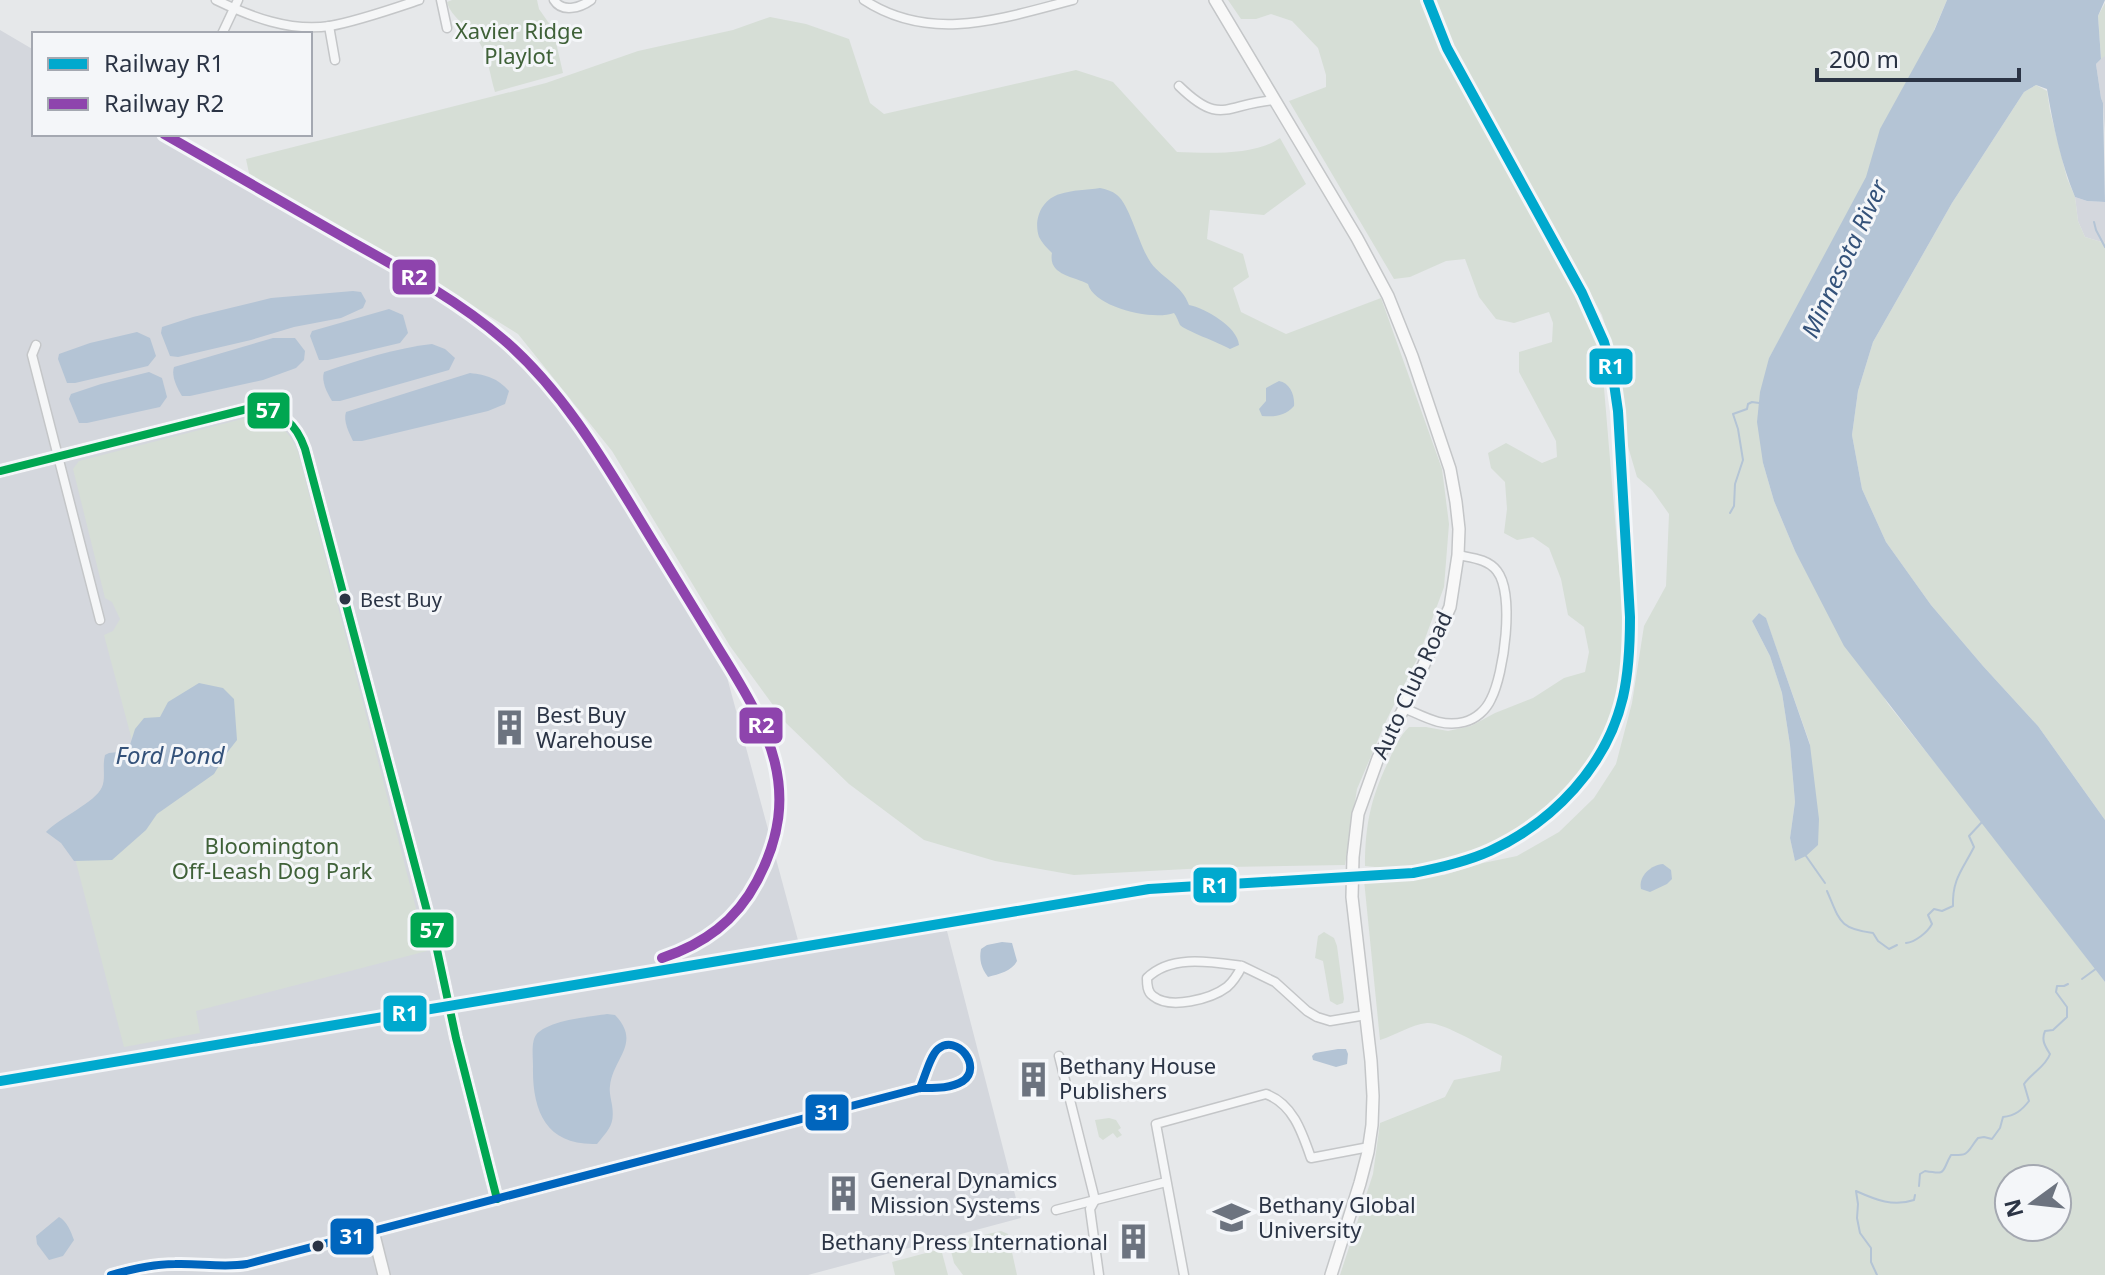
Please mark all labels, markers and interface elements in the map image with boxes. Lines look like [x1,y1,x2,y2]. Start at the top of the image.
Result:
park label: Xavier Ridge Playlot [455,15,583,70]
legend [32,32,312,136]
scale bar [1817,32,2019,82]
text: 200 m [1829,42,1899,75]
text: Railway R1 [104,46,224,79]
text: Railway R2 [104,86,224,119]
water label: Minnesota River [1793,173,1895,343]
line badge: R2 [391,258,437,296]
text: R2 [400,261,428,291]
line badge: R1 [1588,347,1634,386]
text: R1 [1597,350,1625,380]
line badge: 57 [246,391,291,430]
text: 57 [255,394,281,424]
place label: Best Buy [360,586,443,613]
marker: Best Buy [337,591,353,607]
street label: Auto Club Road [1364,606,1458,763]
place label: Best Buy Warehouse [536,699,653,754]
line badge: R2 [738,706,784,745]
building icon: Best Buy Warehouse [491,709,529,747]
text: R2 [747,709,775,739]
water label: Ford Pond [115,738,226,771]
park label: Bloomington Off-Leash Dog Park [172,830,373,885]
line badge: R1 [1192,866,1238,904]
text: R1 [1201,869,1229,899]
line badge: 57 [409,911,455,949]
text: 57 [419,914,445,944]
line badge: R1 [382,994,428,1033]
text: R1 [391,997,419,1027]
place label: Bethany House Publishers [1059,1050,1216,1105]
building icon: Bethany House Publishers [1014,1060,1052,1098]
line badge: 31 [804,1093,850,1132]
text: 31 [814,1096,840,1126]
north arrow [1993,1163,2073,1243]
place label: General Dynamics Mission Systems [870,1164,1057,1219]
building icon: General Dynamics Mission Systems [825,1174,863,1212]
place label: Bethany Global University [1258,1189,1416,1244]
text: N [1996,1196,2030,1221]
school or university icon: Bethany Global University [1213,1199,1251,1237]
line badge: 31 [329,1217,375,1256]
text: 31 [339,1220,365,1250]
building icon: Bethany Press International [1115,1223,1153,1261]
place label: Bethany Press International [821,1226,1108,1256]
unlabelled marker [310,1238,326,1254]

